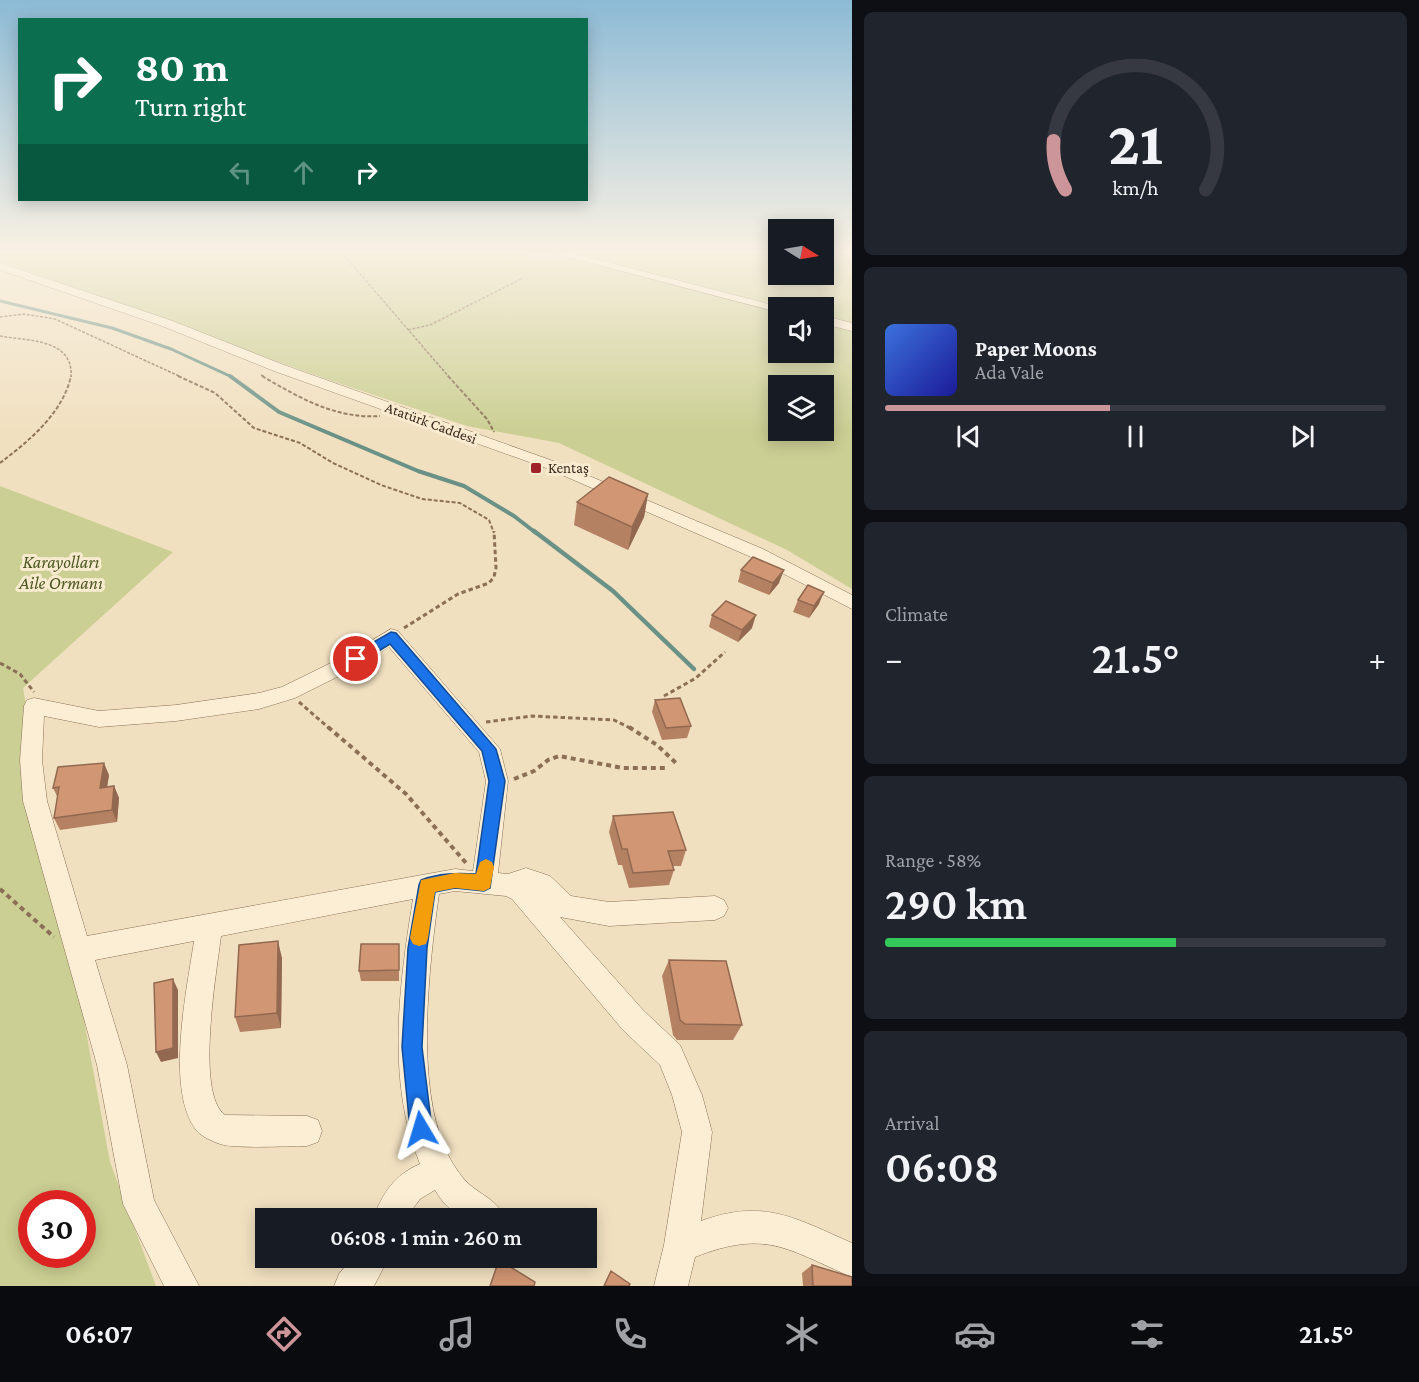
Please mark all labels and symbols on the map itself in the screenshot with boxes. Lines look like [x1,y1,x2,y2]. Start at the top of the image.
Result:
north arrow [768,219,834,285]
street label: Atatürk Caddesi [383,399,479,447]
place label: Kentaş [548,460,589,477]
marker: Kentaş [529,461,543,475]
park label: Karayolları Aile Ormanı [18,552,103,593]
pin [330,633,381,684]
position arrow [389,1097,453,1161]
speed limit sign: 30 [18,1190,96,1268]

